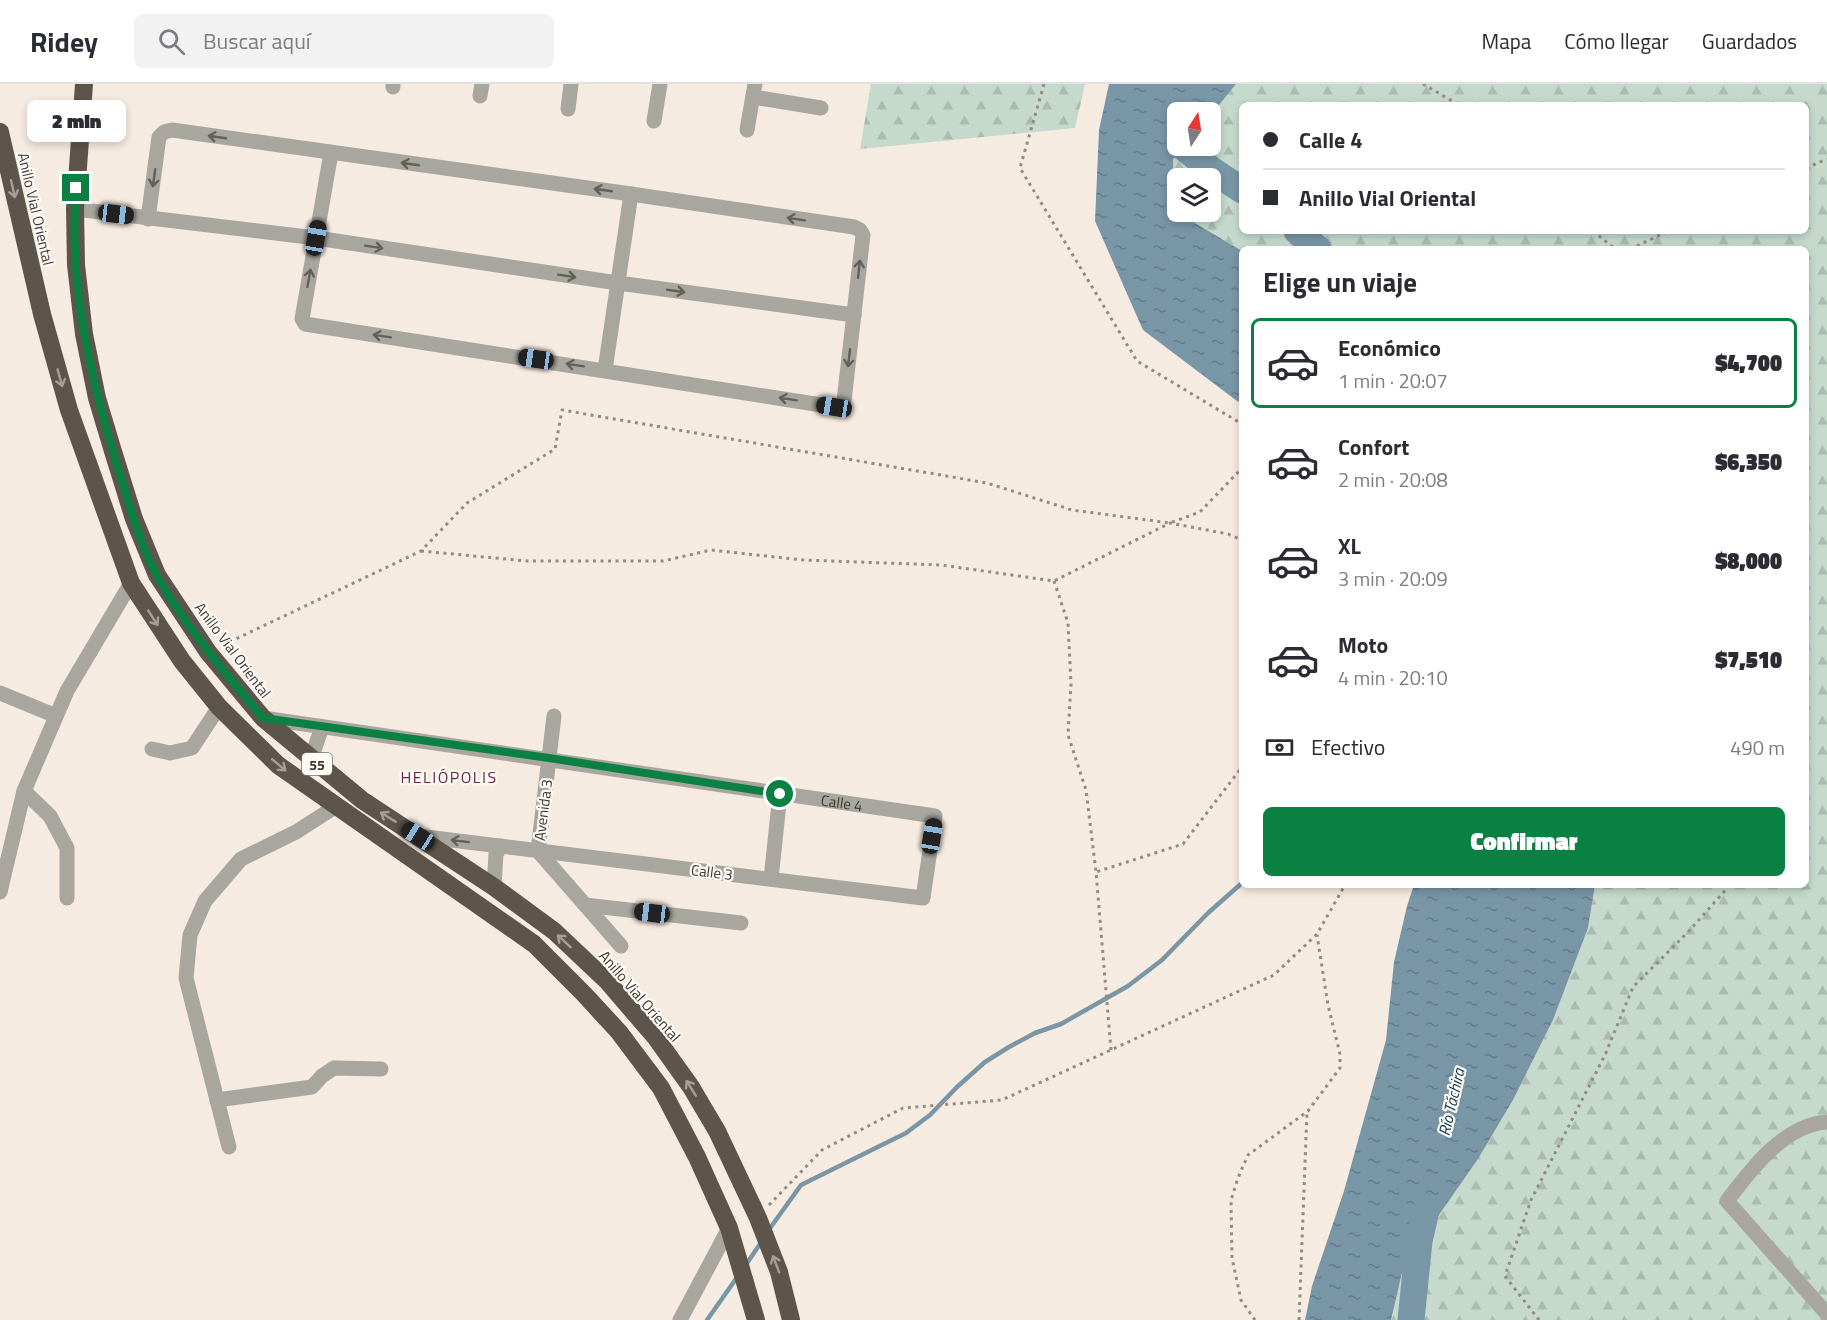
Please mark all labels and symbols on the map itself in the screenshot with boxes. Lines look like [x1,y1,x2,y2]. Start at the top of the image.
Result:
callout: 2 min [26,101,125,143]
north arrow [1167,102,1221,156]
one-way arrow [207,131,227,142]
street label: Anillo Vial Oriental [12,150,60,268]
one-way arrow [401,158,420,169]
one-way arrow [148,168,159,187]
route end [62,174,89,201]
one-way arrow [8,179,19,198]
one-way arrow [594,184,614,195]
car [97,203,135,225]
one-way arrow [787,213,806,224]
car [304,219,328,257]
one-way arrow [364,241,383,252]
one-way arrow [854,259,865,279]
one-way arrow [304,269,315,289]
one-way arrow [557,270,576,281]
one-way arrow [666,286,686,297]
one-way arrow [373,330,392,341]
car [517,348,555,370]
one-way arrow [843,348,854,368]
one-way arrow [565,360,585,371]
one-way arrow [55,368,66,387]
one-way arrow [779,394,798,405]
car [815,395,853,419]
street label: Anillo Vial Oriental [189,597,277,703]
one-way arrow [147,609,159,625]
road number: 55 [302,753,332,775]
one-way arrow [271,758,286,772]
district label: HELIÓPOLIS [400,765,498,789]
street label: Avenida 3 [528,778,558,842]
route start [766,780,793,807]
street label: Calle 4 [819,788,864,817]
one-way arrow [380,810,397,822]
car [920,817,944,855]
car [398,819,438,853]
one-way arrow [450,835,470,846]
street label: Calle 3 [690,858,734,886]
car [633,902,671,924]
one-way arrow [557,934,572,948]
street label: Anillo Vial Oriental [594,945,686,1047]
water label: Río Táchira [1432,1065,1471,1138]
one-way arrow [684,1080,696,1097]
one-way arrow [769,1255,780,1273]

